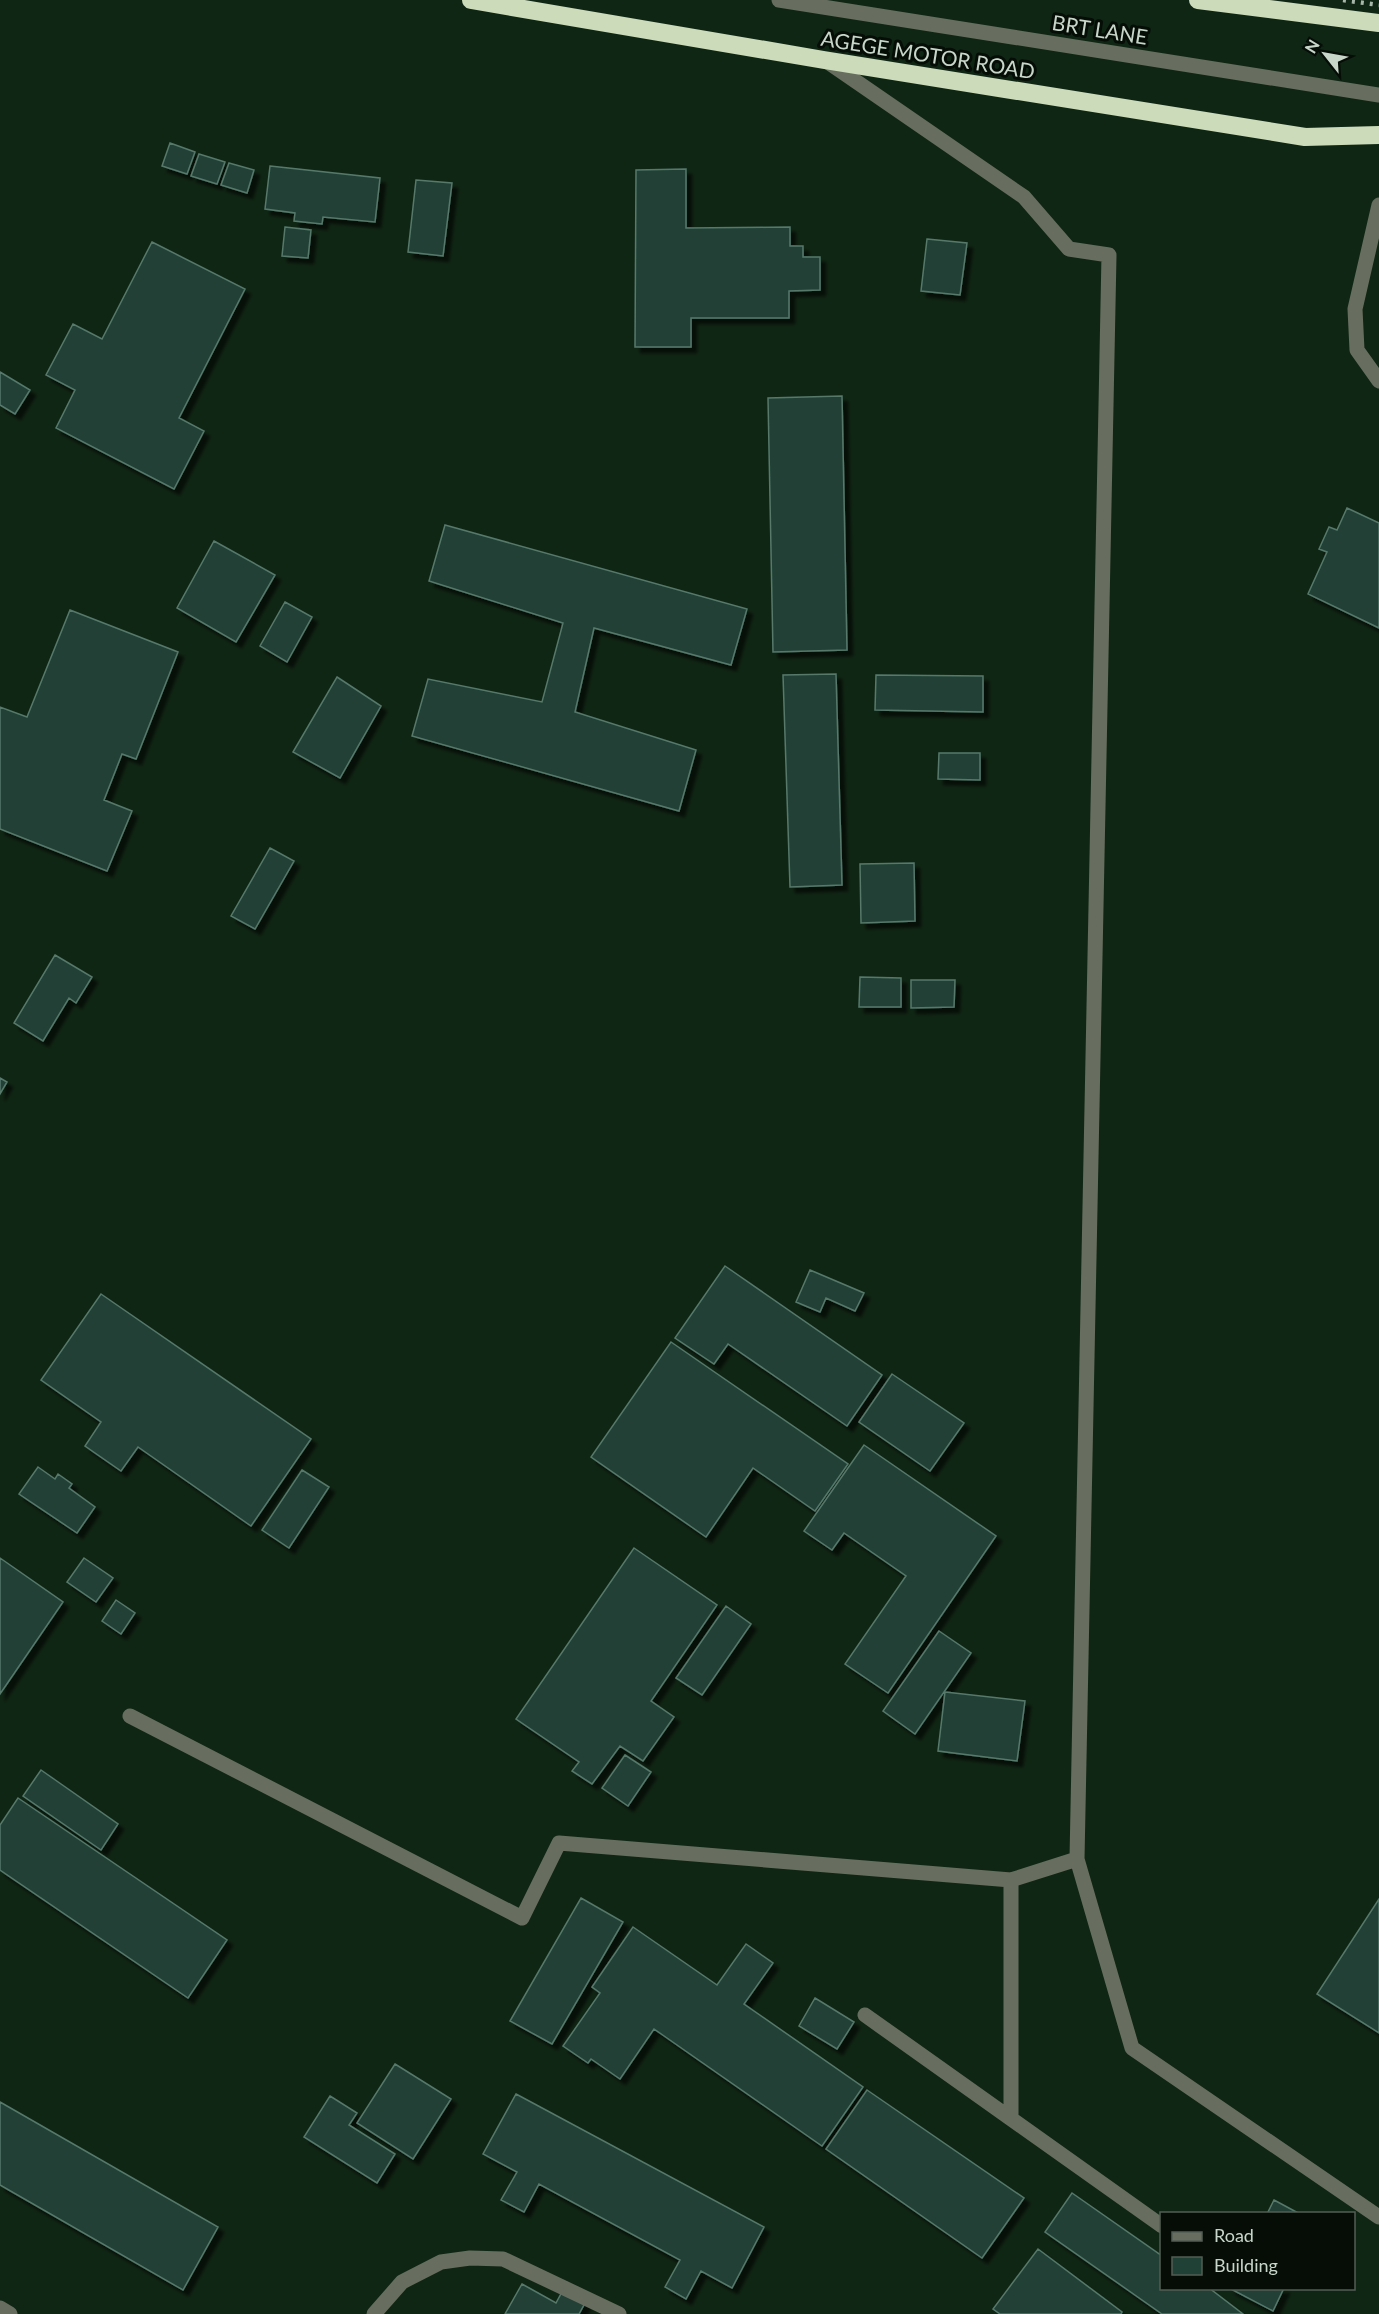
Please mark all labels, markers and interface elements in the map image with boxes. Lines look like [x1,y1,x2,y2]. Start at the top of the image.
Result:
street label: BRT LANE [1050,9,1150,49]
north arrow [1295,24,1355,84]
street label: AGEGE MOTOR ROAD [819,25,1037,83]
text: N [1300,36,1323,56]
legend [1160,2212,1355,2290]
text: Road [1214,2224,1254,2246]
text: Building [1214,2254,1278,2276]

